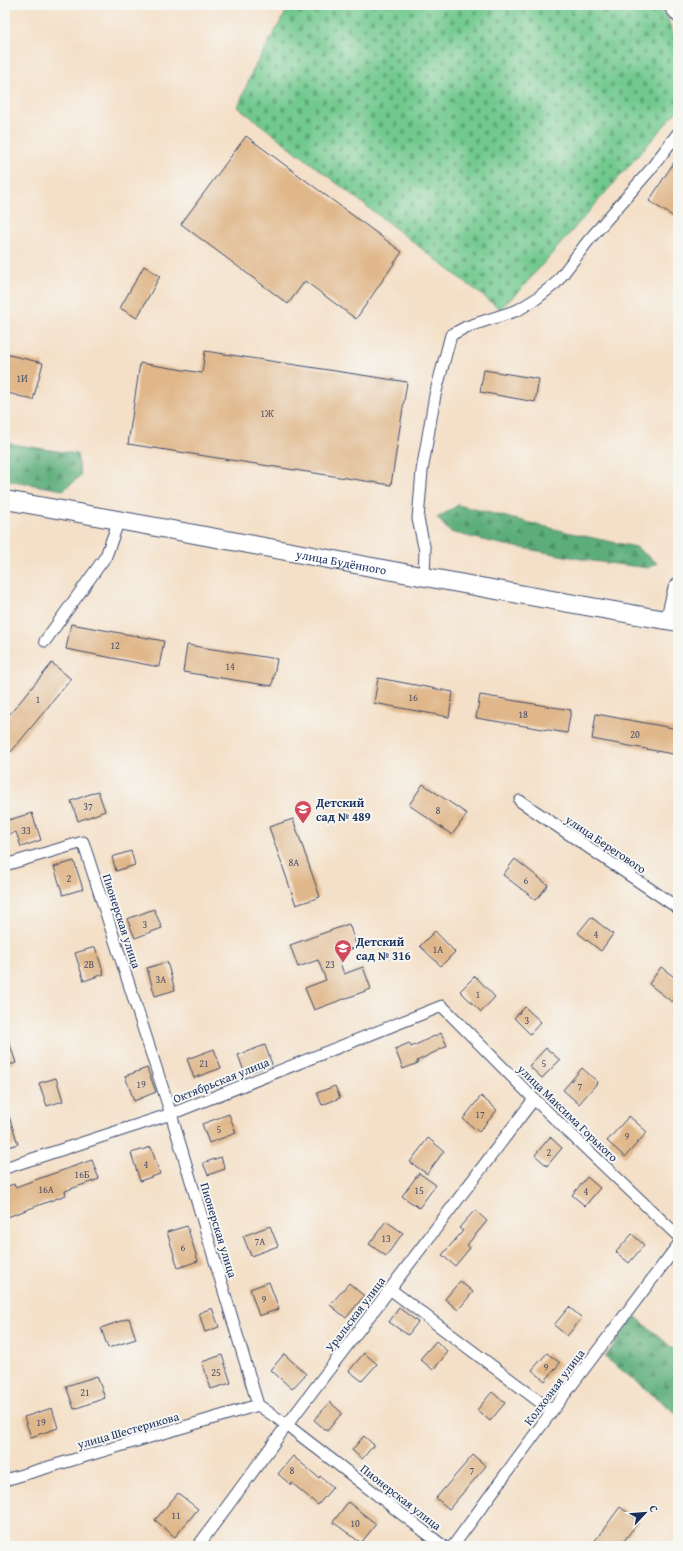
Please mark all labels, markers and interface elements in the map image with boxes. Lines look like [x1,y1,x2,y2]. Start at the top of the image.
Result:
house number: 1И [16,371,28,386]
house number: 1Ж [260,406,274,421]
street label: улица Будённого [294,544,388,578]
house number: 12 [110,638,120,653]
house number: 14 [225,659,235,674]
house number: 16 [408,690,418,705]
house number: 1 [36,692,41,707]
house number: 18 [518,707,528,722]
house number: 20 [630,727,640,742]
place label: Детский сад № 489 [315,794,371,825]
house number: 37 [83,799,93,814]
school or university icon: Детский сад № 489 [293,799,313,824]
house number: 8 [436,803,441,818]
street label: улица Берегового [561,810,650,877]
house number: 33 [21,823,31,838]
house number: 8А [289,855,299,870]
house number: 2 [67,871,72,886]
street label: Пионерская улица [99,872,145,971]
house number: 6 [524,873,529,888]
house number: 3 [143,917,148,932]
house number: 4 [594,927,599,942]
place label: Детский сад № 316 [355,933,411,964]
school or university icon: Детский сад № 316 [333,938,353,963]
house number: 1А [433,942,443,957]
house number: 2В [84,957,95,972]
house number: 23 [325,957,335,972]
house number: 3А [156,972,166,987]
house number: 1 [476,987,481,1002]
house number: 3 [525,1013,530,1028]
street label: Октябрьская улица [170,1053,272,1107]
house number: 21 [199,1056,209,1071]
house number: 5 [542,1056,547,1071]
street label: улица Максима Горького [513,1060,622,1165]
house number: 19 [136,1077,146,1092]
house number: 7 [578,1079,583,1094]
house number: 17 [475,1107,485,1122]
house number: 5 [217,1122,222,1137]
house number: 9 [625,1129,630,1144]
house number: 2 [547,1145,552,1160]
house number: 4 [144,1157,149,1172]
house number: 16Б [74,1167,90,1182]
street label: Пионерская улица [196,1180,242,1280]
house number: 16А [38,1182,54,1197]
house number: 15 [414,1183,424,1198]
house number: 4 [584,1184,589,1199]
house number: 13 [381,1231,391,1246]
house number: 7А [255,1234,265,1249]
house number: 6 [181,1240,186,1255]
street label: Уральская улица [321,1273,389,1355]
house number: 9 [262,1292,267,1307]
street label: Колхозная улица [520,1345,588,1429]
house number: 9 [544,1360,549,1375]
house number: 25 [211,1365,221,1380]
house number: 21 [80,1385,90,1400]
street label: улица Шестерикова [74,1407,181,1453]
house number: 19 [36,1415,46,1430]
street label: Пионерская улица [357,1460,445,1534]
house number: 8 [290,1463,295,1478]
house number: 7 [470,1463,475,1478]
north arrow [625,1493,665,1533]
text: С [645,1502,663,1515]
house number: 11 [171,1508,181,1523]
house number: 10 [350,1516,360,1531]

